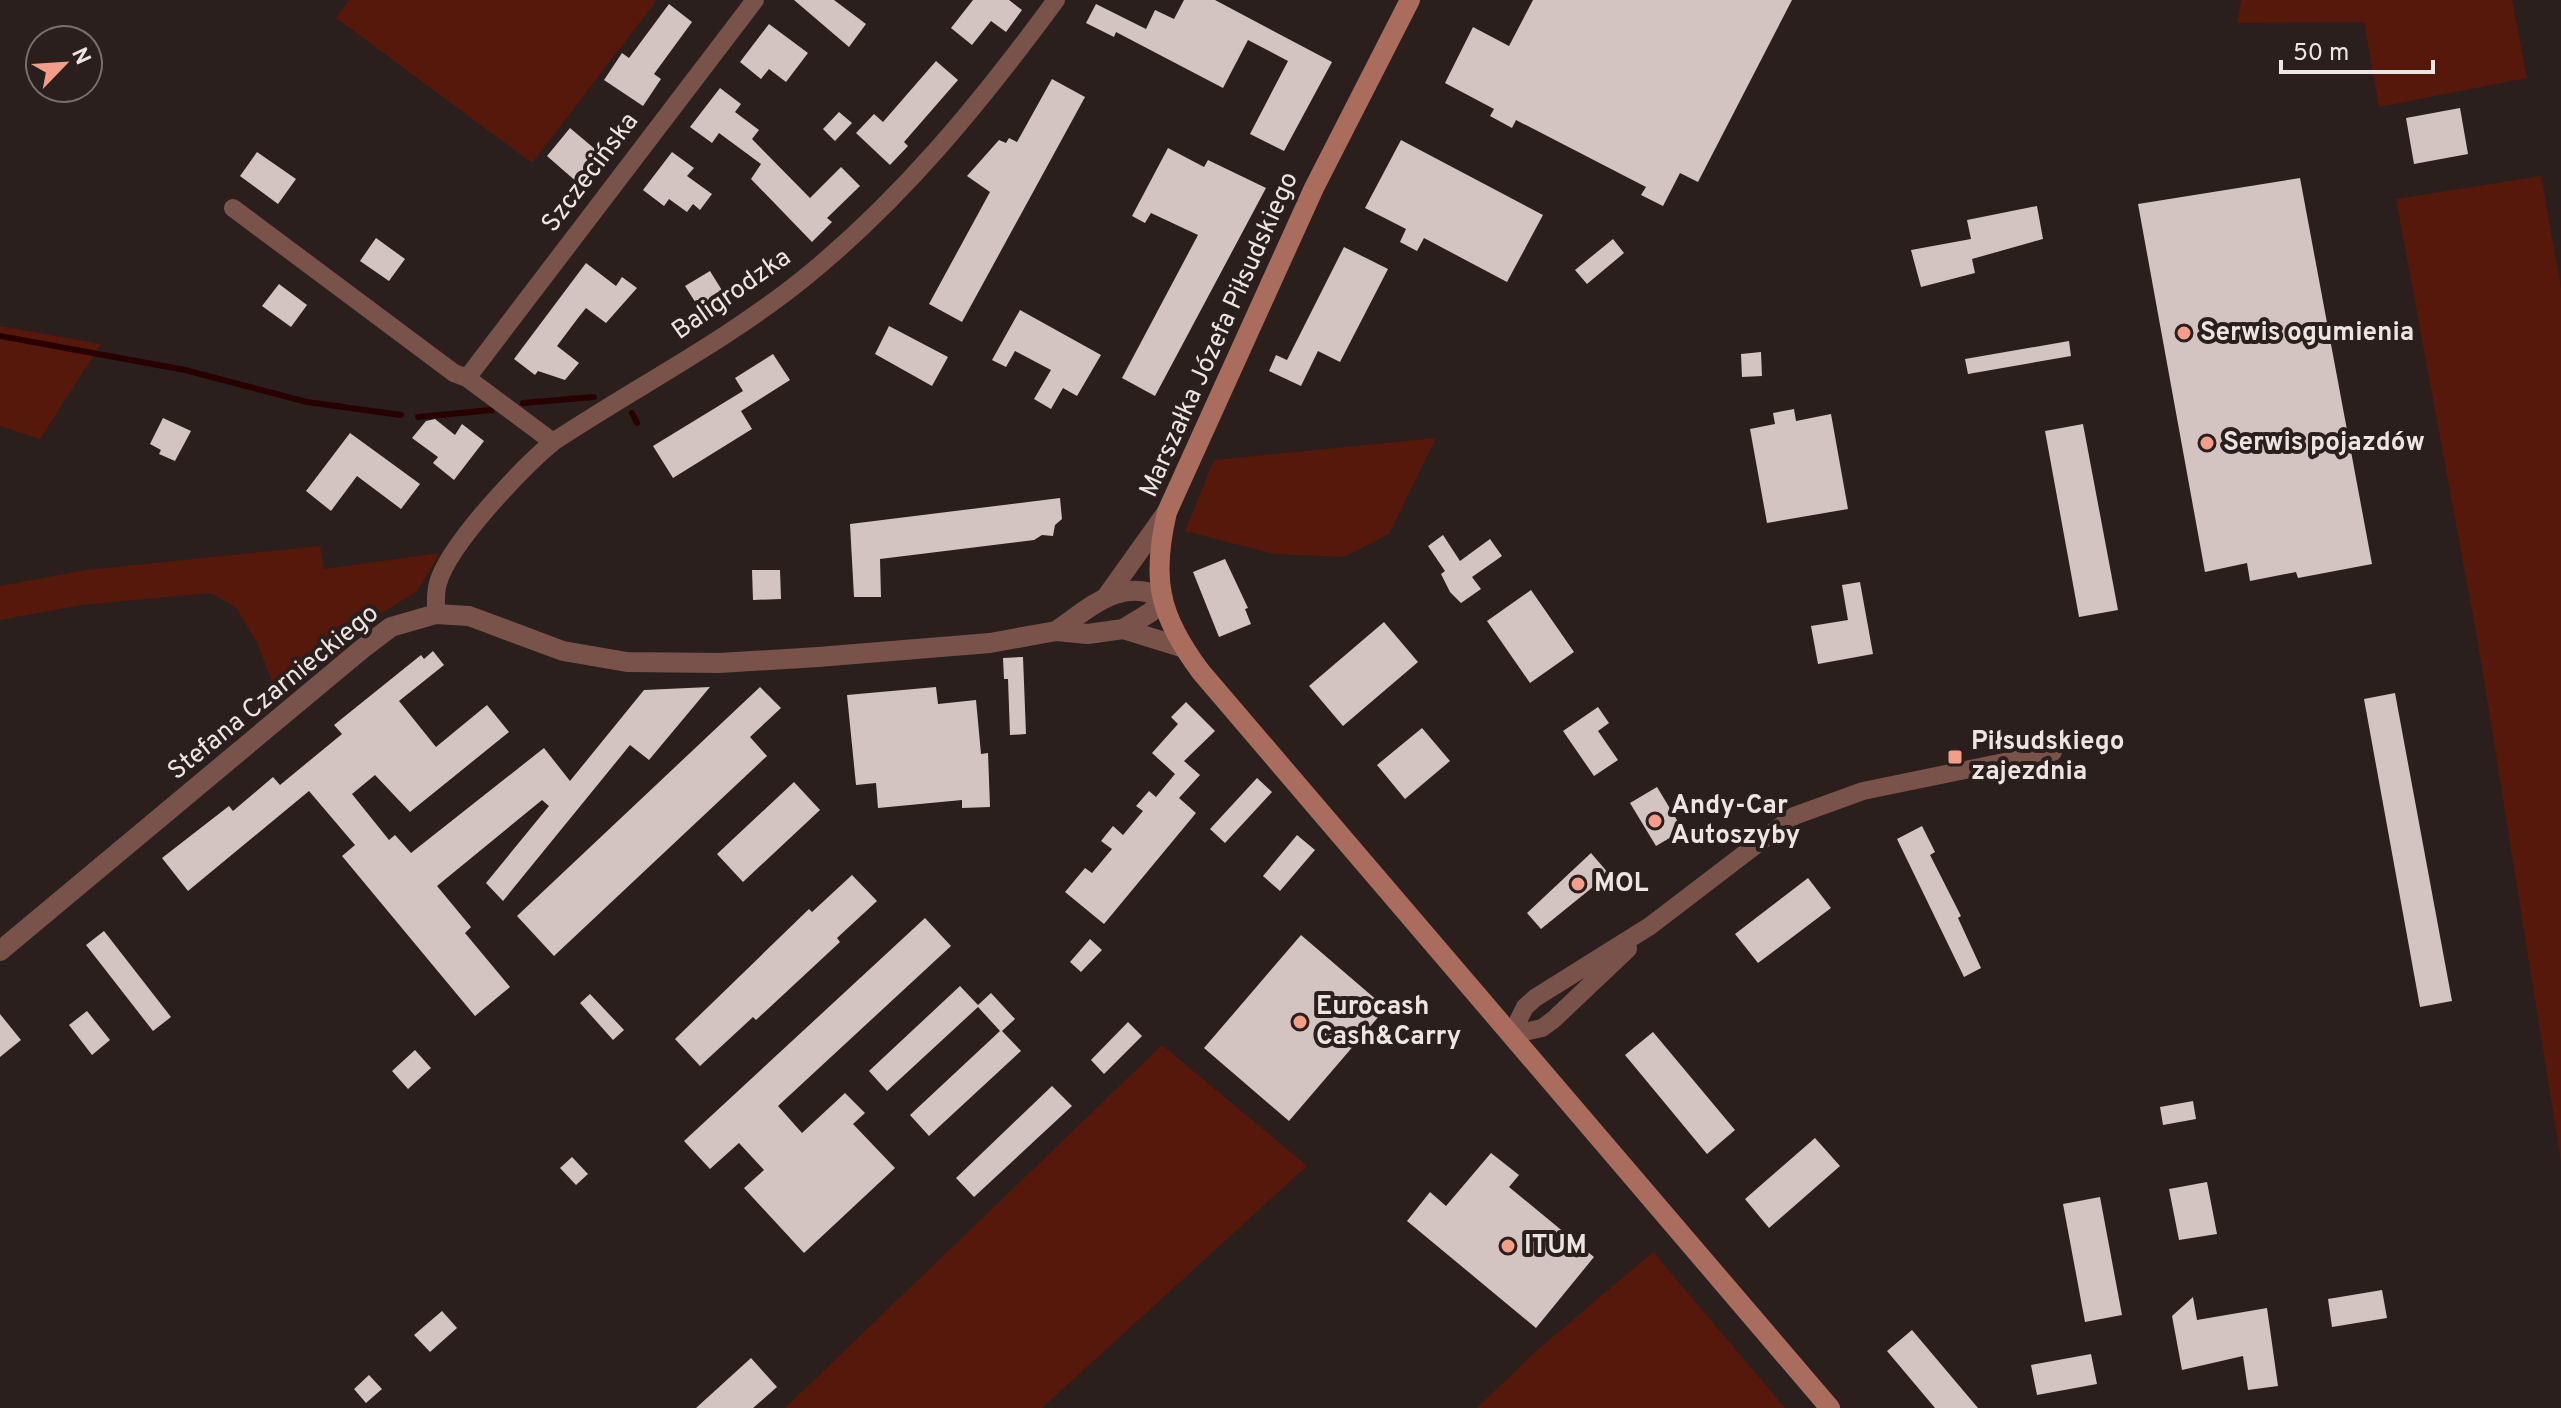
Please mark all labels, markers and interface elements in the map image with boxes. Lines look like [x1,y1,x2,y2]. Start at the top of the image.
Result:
north arrow [24,24,104,104]
scale bar [2281,24,2433,74]
text: 50 m [2293,39,2349,69]
text: N [64,44,95,69]
street label: Szczecińska [535,106,647,240]
street label: Marszałka Józefa Piłsudskiego [1133,167,1307,503]
street label: Baligrodzka [666,242,798,348]
place label: Serwis ogumienia [2200,317,2414,350]
marker: Serwis ogumienia [2175,324,2193,342]
place label: Serwis pojazdów [2223,427,2425,460]
marker: Serwis pojazdów [2198,434,2216,452]
street label: Stefana Czarnieckiego [162,598,386,788]
place label: Piłsudskiego zajezdnia [1971,726,2124,789]
marker: Piłsudskiego zajezdnia [1946,748,1964,766]
place label: Andy-Car Autoszyby [1671,790,1801,853]
marker: Andy-Car Autoszyby [1646,812,1664,830]
place label: MOL [1594,868,1649,901]
marker: MOL [1569,875,1587,893]
place label: Eurocash Cash&Carry [1316,991,1462,1054]
marker: Eurocash Cash&Carry [1291,1013,1309,1031]
place label: ITUM [1524,1230,1587,1263]
marker: ITUM [1499,1237,1517,1255]

